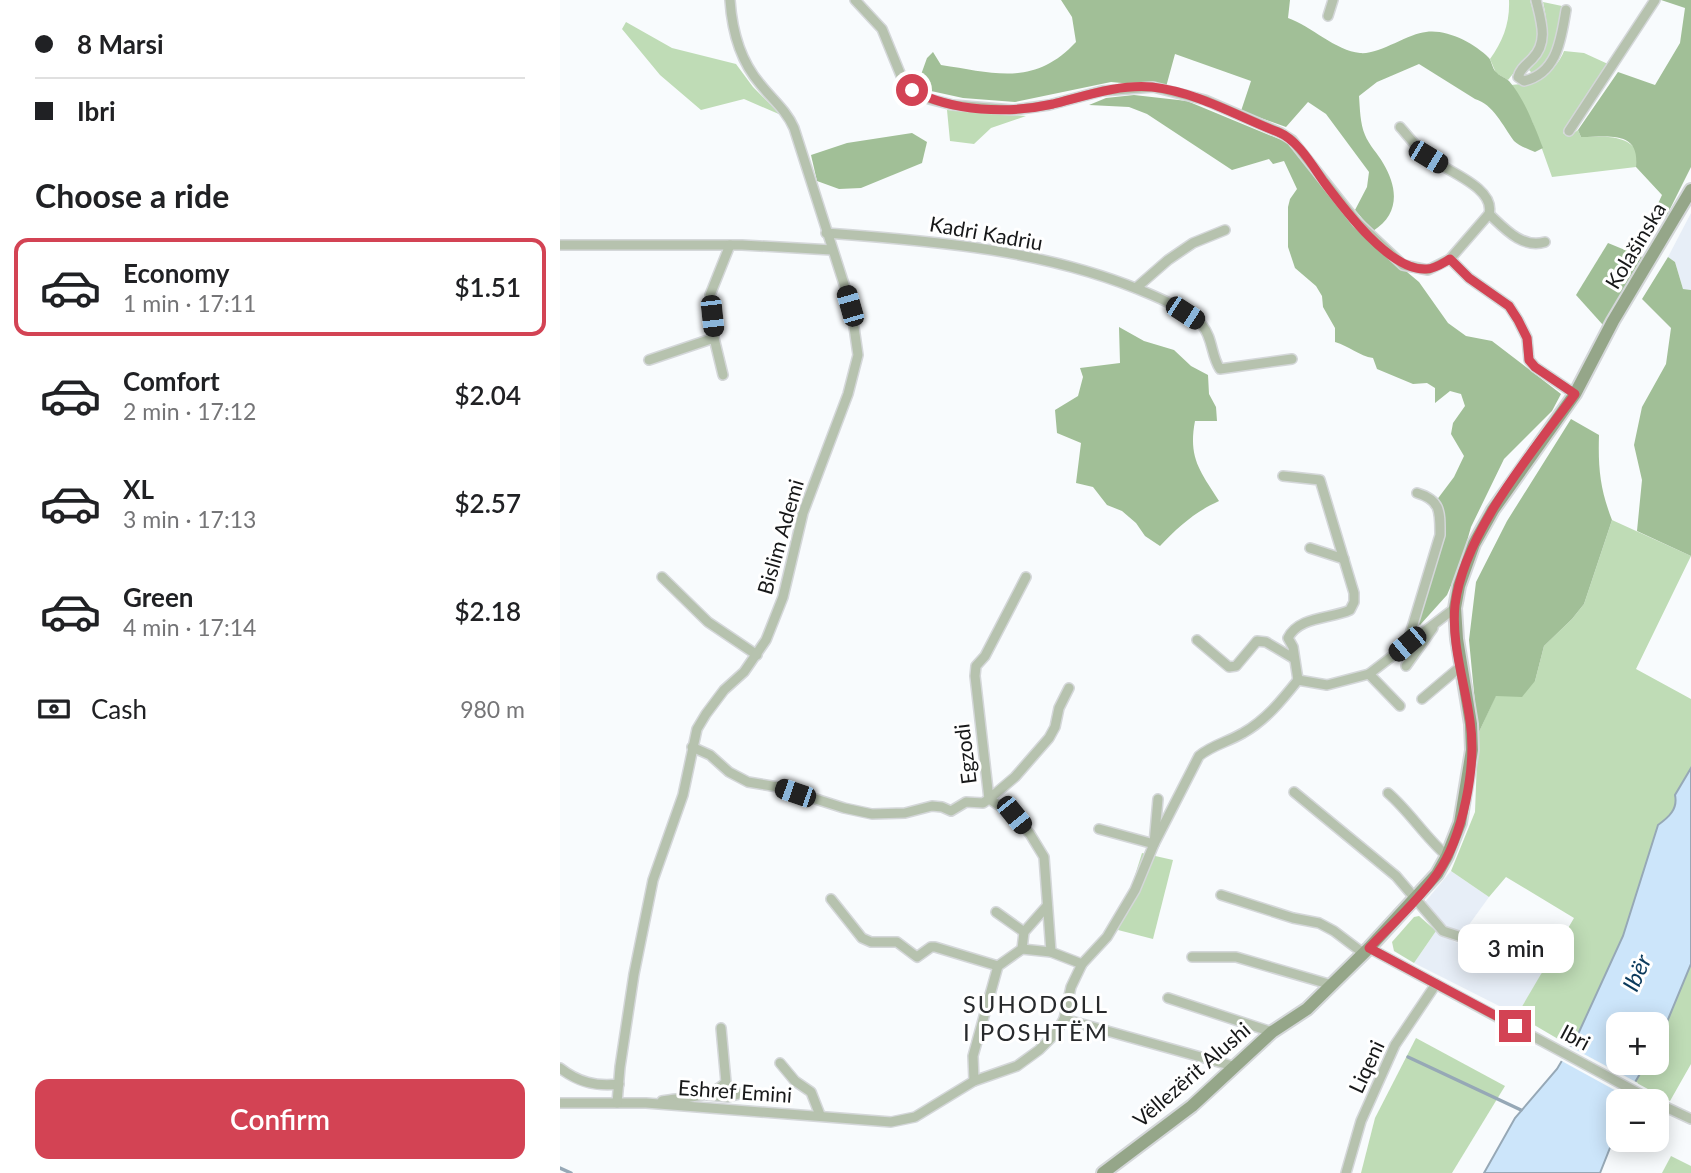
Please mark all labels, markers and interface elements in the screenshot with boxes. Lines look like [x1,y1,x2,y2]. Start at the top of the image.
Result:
text: 8 Marsi [77,28,164,60]
route start [896,74,928,106]
text: Ibri [77,95,116,127]
car [1405,137,1452,177]
text: Choose a ride [35,176,229,215]
street label: Kolašinska [1599,197,1670,293]
street label: Kadri Kadriu [928,210,1045,255]
icon: car [39,256,102,319]
text: Economy [123,257,229,289]
text: $1.51 [455,271,521,303]
car [835,283,866,329]
text: 1 min · 17:11 [123,289,256,317]
car [1162,293,1209,333]
car [700,294,725,338]
icon: car [39,364,102,427]
text: Comfort [123,365,220,397]
text: $2.04 [455,379,521,411]
text: 2 min · 17:12 [123,397,256,425]
icon: car [39,472,102,535]
text: XL [123,473,154,505]
street label: Bislim Ademi [751,476,808,597]
text: $2.57 [455,487,521,519]
text: 3 min · 17:13 [123,505,256,533]
icon: car [39,580,102,643]
text: Green [123,581,193,613]
text: $2.18 [455,595,521,627]
text: 4 min · 17:14 [123,613,256,641]
car [1385,622,1430,666]
icon: cash [35,690,73,728]
text: Cash [91,693,147,725]
text: 980 m [460,695,525,723]
street label: Egzodi [948,723,981,786]
car [772,776,819,810]
car [993,792,1036,838]
callout: 3 min [1457,925,1573,974]
text: 3 min [1488,934,1544,962]
water label: Ibër [1616,949,1657,995]
district label: SUHODOLL I POSHTËM [963,989,1109,1046]
route end [1499,1010,1531,1042]
map controls [1606,1012,1669,1152]
button: + [1606,1012,1669,1075]
street label: Vëllezërit Alushi [1127,1016,1255,1131]
street label: Ibri [1557,1019,1595,1055]
street label: Liqeni [1343,1036,1389,1097]
street label: Eshref Emini [677,1074,793,1107]
button: Confirm [35,1079,525,1159]
button: − [1606,1089,1669,1152]

